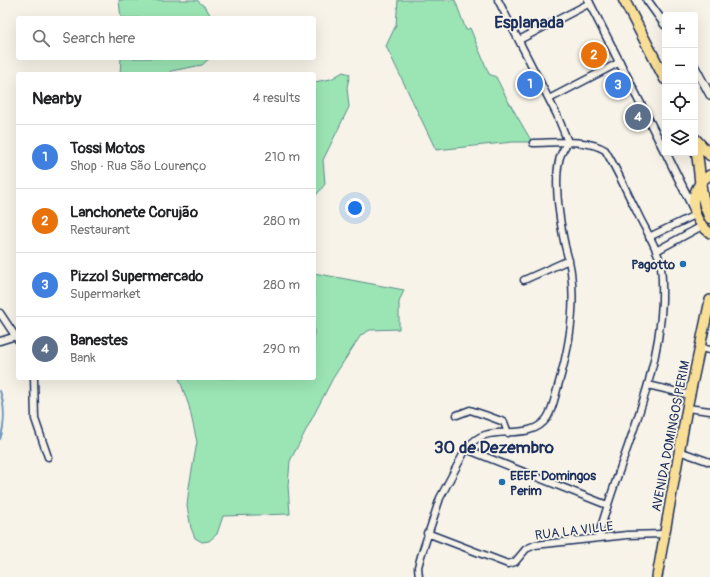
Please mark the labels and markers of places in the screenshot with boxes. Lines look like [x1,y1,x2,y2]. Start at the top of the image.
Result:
pin: 2 [581,40,607,70]
pin: 1 [517,69,543,99]
pin: 3 [605,70,631,100]
pin: 4 [625,102,651,132]
place label: Pagotto [631,257,675,273]
marker: Pagotto [678,259,688,269]
place label: EEEF Domingos Perim [510,468,596,499]
marker: EEEF Domingos Perim [497,477,507,487]

